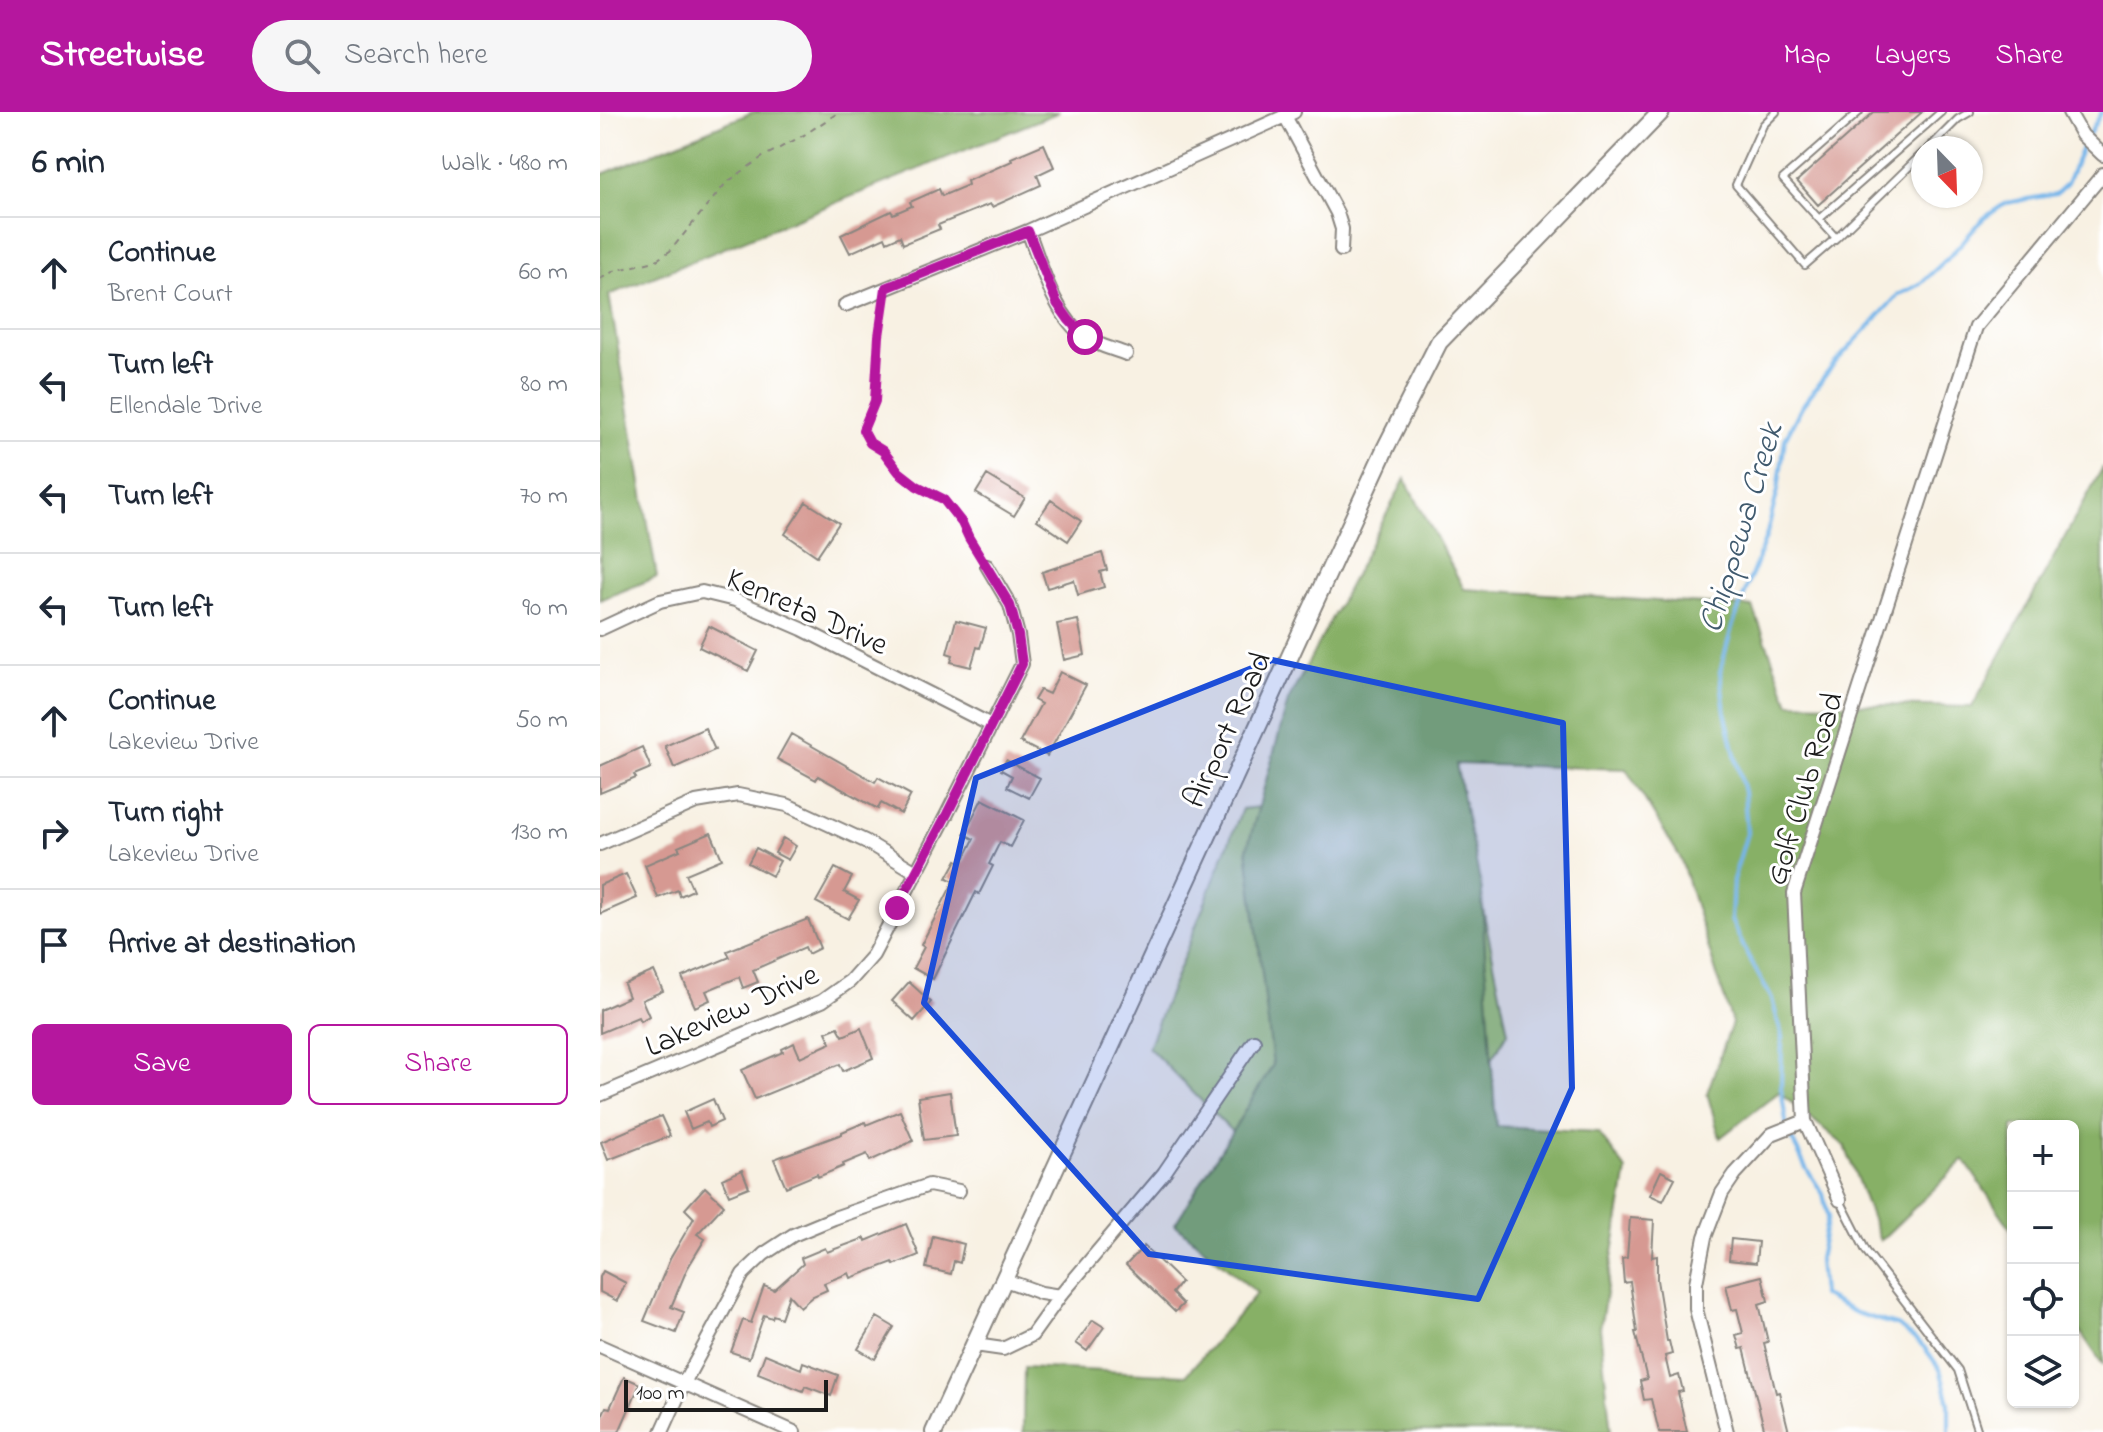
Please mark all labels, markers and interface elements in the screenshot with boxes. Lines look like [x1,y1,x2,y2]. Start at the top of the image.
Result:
search box [252,20,812,92]
text: Streetwise [40,28,204,84]
icon: search [280,34,324,78]
text: Search here [344,34,488,78]
text: Map [1783,36,1831,77]
text: Layers [1875,36,1951,77]
text: Share [1995,36,2063,77]
north arrow [1911,136,1983,208]
text: 6 min [32,139,105,189]
text: Walk · 480 m [441,145,568,183]
text: Continue [108,232,216,276]
icon: ahead [32,251,76,295]
text: 60 m [519,254,568,292]
text: Brent Court [108,276,233,314]
route start [1067,319,1103,355]
text: Turn left [108,344,213,388]
icon: left [32,363,76,407]
text: 80 m [520,366,568,404]
text: Ellendale Drive [108,388,262,426]
water label: Chippewa Creek [1687,415,1799,639]
icon: left [32,475,76,519]
text: Turn left [108,475,213,519]
text: 70 m [519,478,568,516]
street label: Kenreta Drive [718,557,896,670]
icon: left [32,587,76,631]
text: Turn left [108,587,213,631]
text: 90 m [522,590,568,628]
street label: Airport Road [1172,645,1286,816]
text: Continue [108,680,216,724]
street label: Golf Club Road [1755,687,1858,891]
icon: ahead [32,699,76,743]
text: 50 m [515,702,568,740]
text: Lakeview Drive [108,724,259,762]
text: Turn right [108,792,223,836]
icon: right [32,811,76,855]
text: 130 m [511,814,568,852]
text: Lakeview Drive [108,836,259,874]
route end [879,890,915,926]
icon: arrive [32,923,76,967]
text: Arrive at destination [108,923,356,967]
street label: Lakeview Drive [638,953,827,1071]
button: Save [32,1024,292,1105]
button: Share [308,1024,568,1105]
map controls [2007,1120,2079,1408]
button: + [2007,1120,2079,1192]
button: − [2007,1192,2079,1264]
button: locate [2007,1264,2079,1336]
button: layers [2007,1336,2079,1408]
scale bar [624,1376,828,1412]
text: 100 m [636,1378,685,1410]

